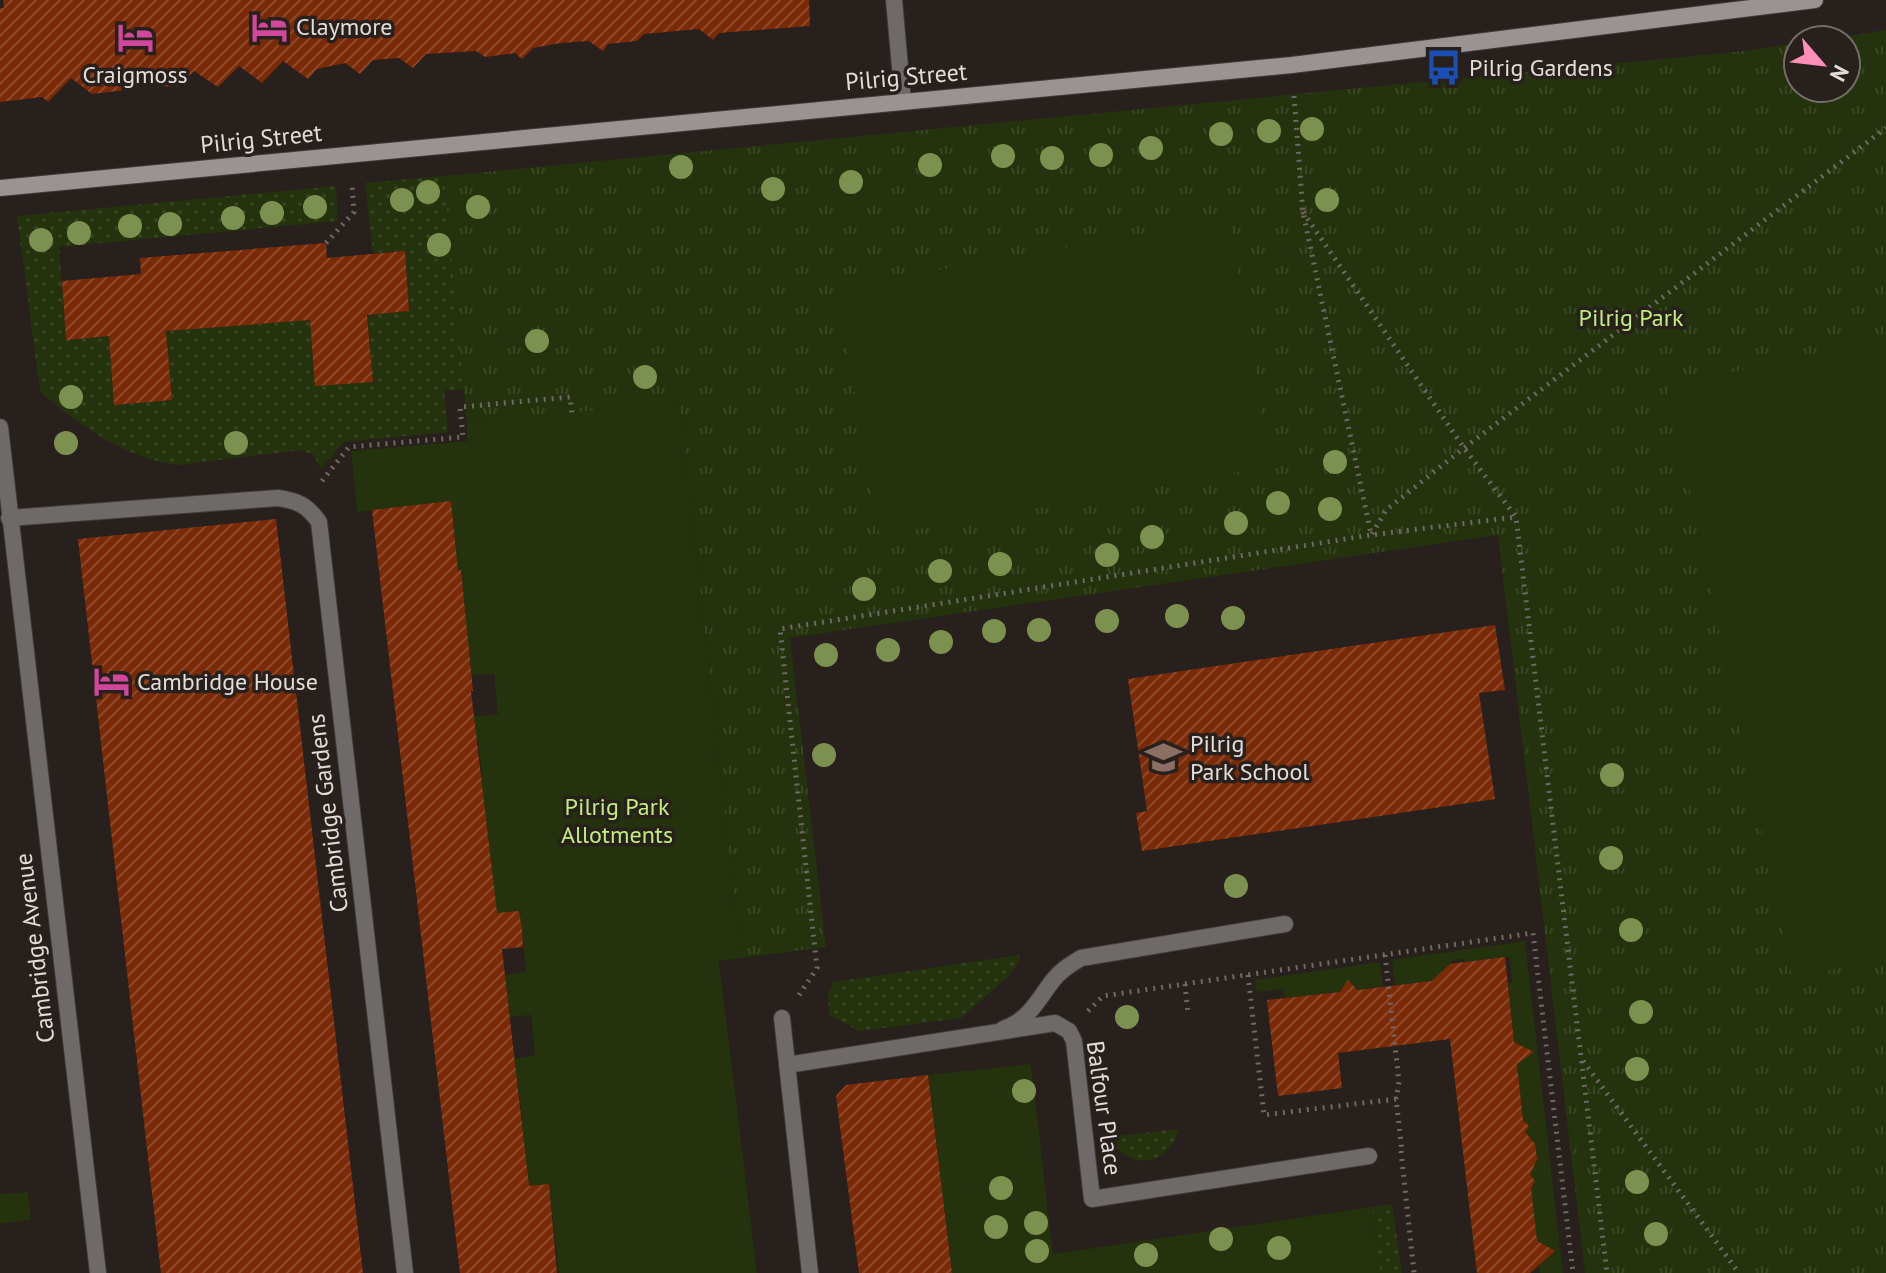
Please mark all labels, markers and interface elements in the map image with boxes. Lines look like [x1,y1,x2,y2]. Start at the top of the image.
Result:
hotel icon: Claymore [251,8,289,46]
place label: Claymore [296,11,393,42]
hotel icon: Craigmoss [116,19,154,57]
north arrow [1782,24,1862,104]
bus stop icon: Pilrig Gardens [1424,49,1462,87]
place label: Pilrig Gardens [1469,52,1613,83]
street label: Pilrig Street [844,56,968,97]
place label: Craigmoss [82,59,188,90]
text: N [1824,60,1855,86]
street label: Pilrig Street [199,117,323,160]
park label: Pilrig Park [1579,302,1684,333]
hotel icon: Cambridge House [92,663,130,701]
place label: Cambridge House [137,666,318,697]
street label: Cambridge Gardens [300,712,355,914]
place label: Pilrig Park School [1190,728,1309,787]
school or university icon: Pilrig Park School [1145,739,1183,777]
park label: Pilrig Park Allotments [561,791,673,850]
street label: Cambridge Avenue [7,851,62,1045]
street label: Balfour Place [1080,1039,1129,1177]

